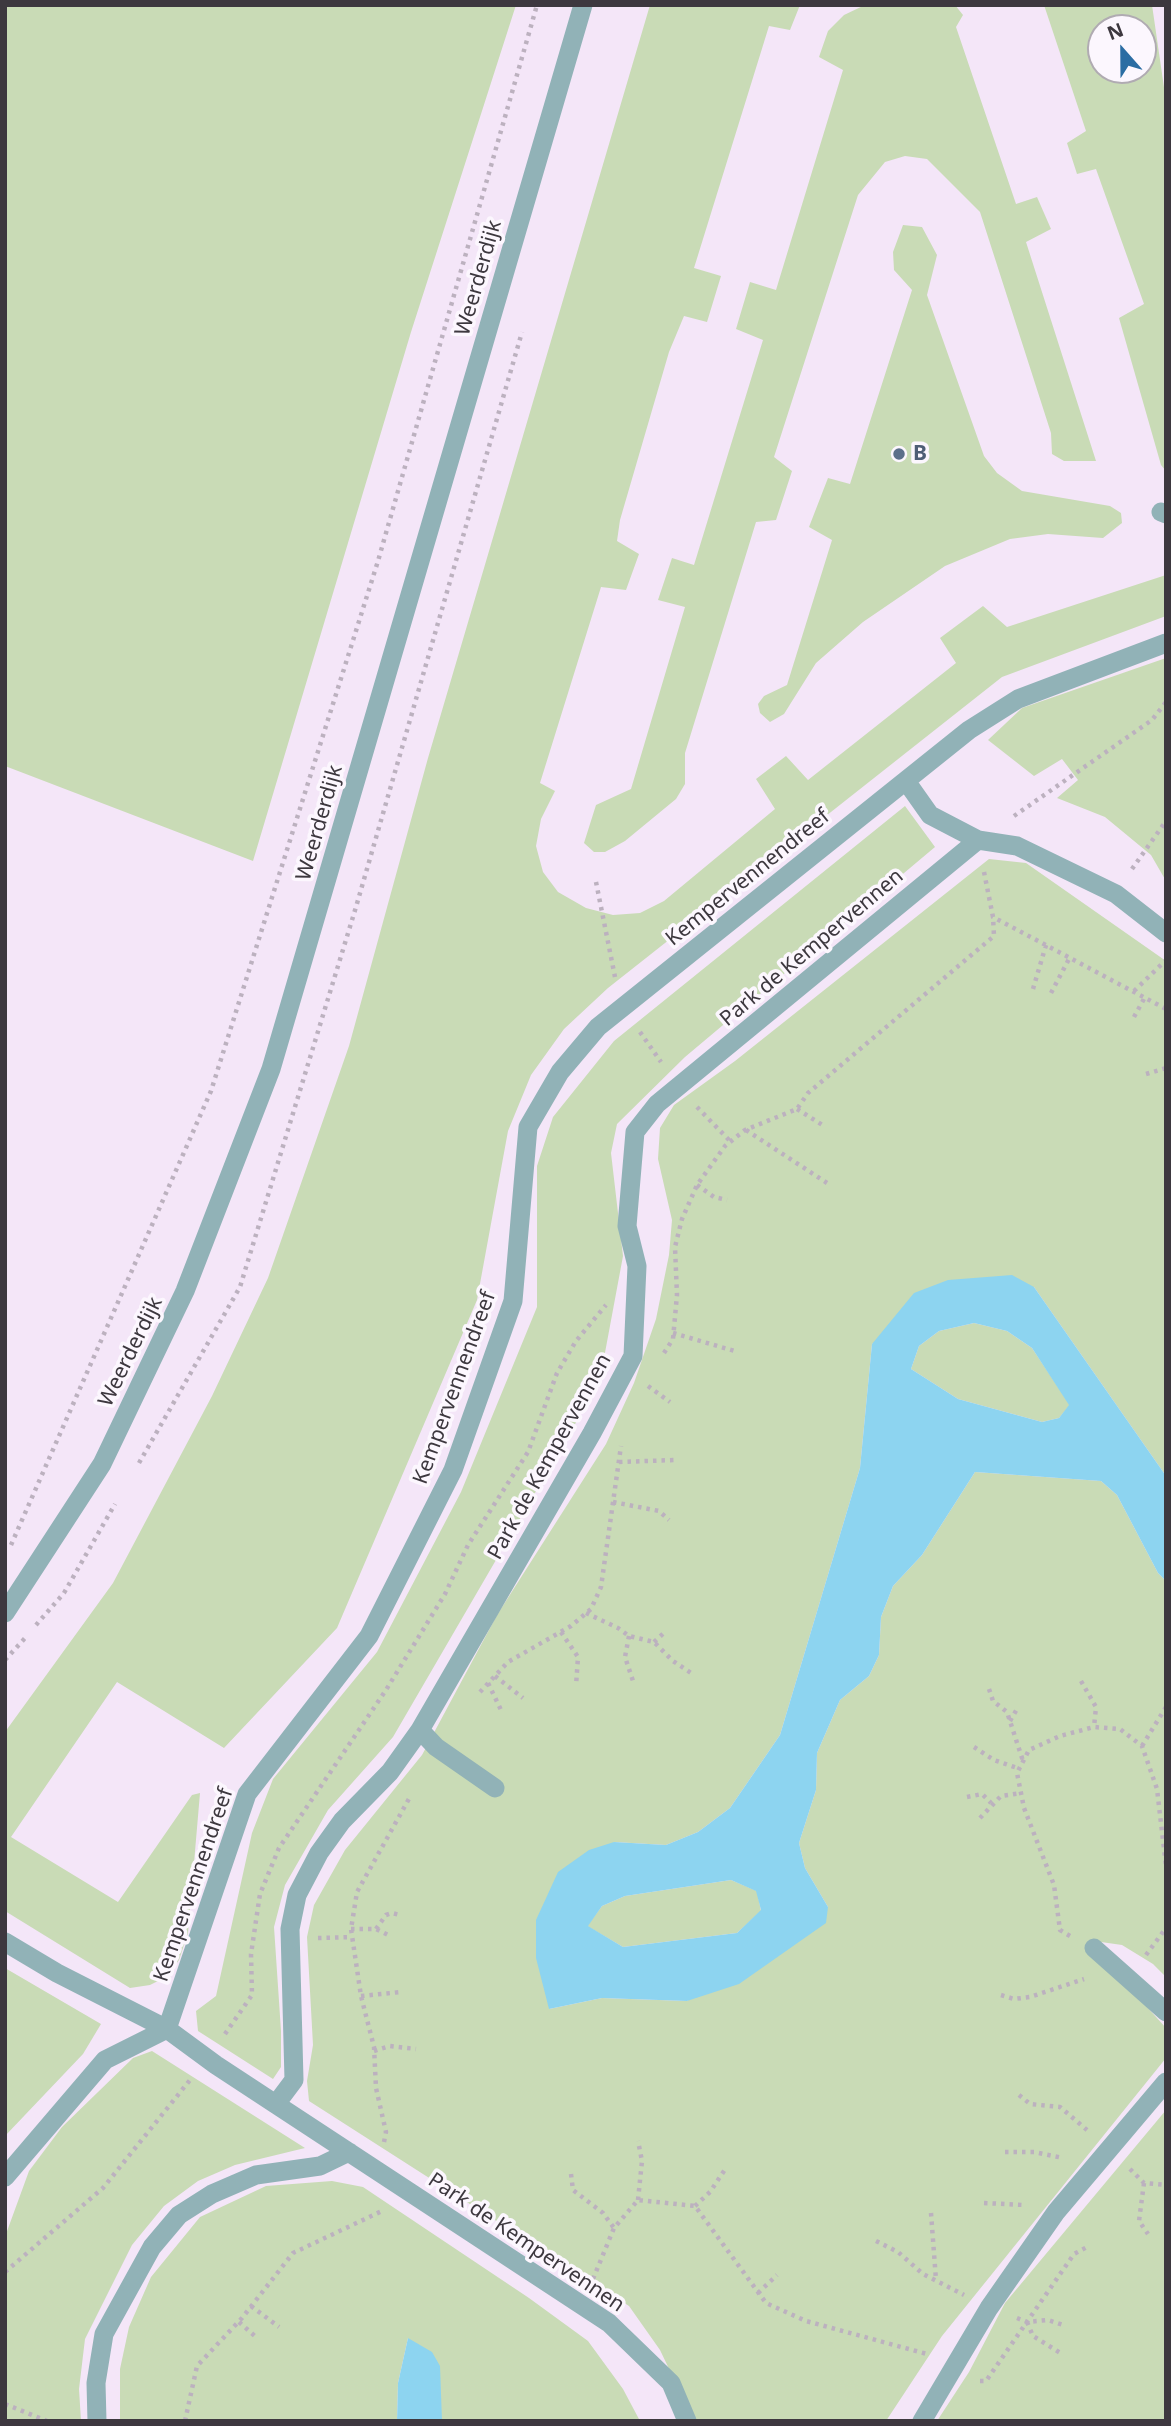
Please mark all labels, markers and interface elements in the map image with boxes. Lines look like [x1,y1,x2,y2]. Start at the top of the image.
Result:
north arrow [1087,14,1157,84]
text: N [1103,16,1127,46]
street label: Weerderdijk [450,217,508,339]
place label: B [913,441,927,467]
marker: B [891,446,907,462]
street label: Weerderdijk [291,762,349,884]
street label: Kempervennendreef [661,804,835,952]
street label: Park de Kempervennen [715,864,909,1032]
street label: Kempervennendreef [408,1288,502,1488]
street label: Weerderdijk [94,1293,168,1411]
street label: Park de Kempervennen [483,1350,617,1564]
street label: Kempervennendreef [149,1785,239,1985]
street label: Park de Kempervennen [423,2168,629,2318]

